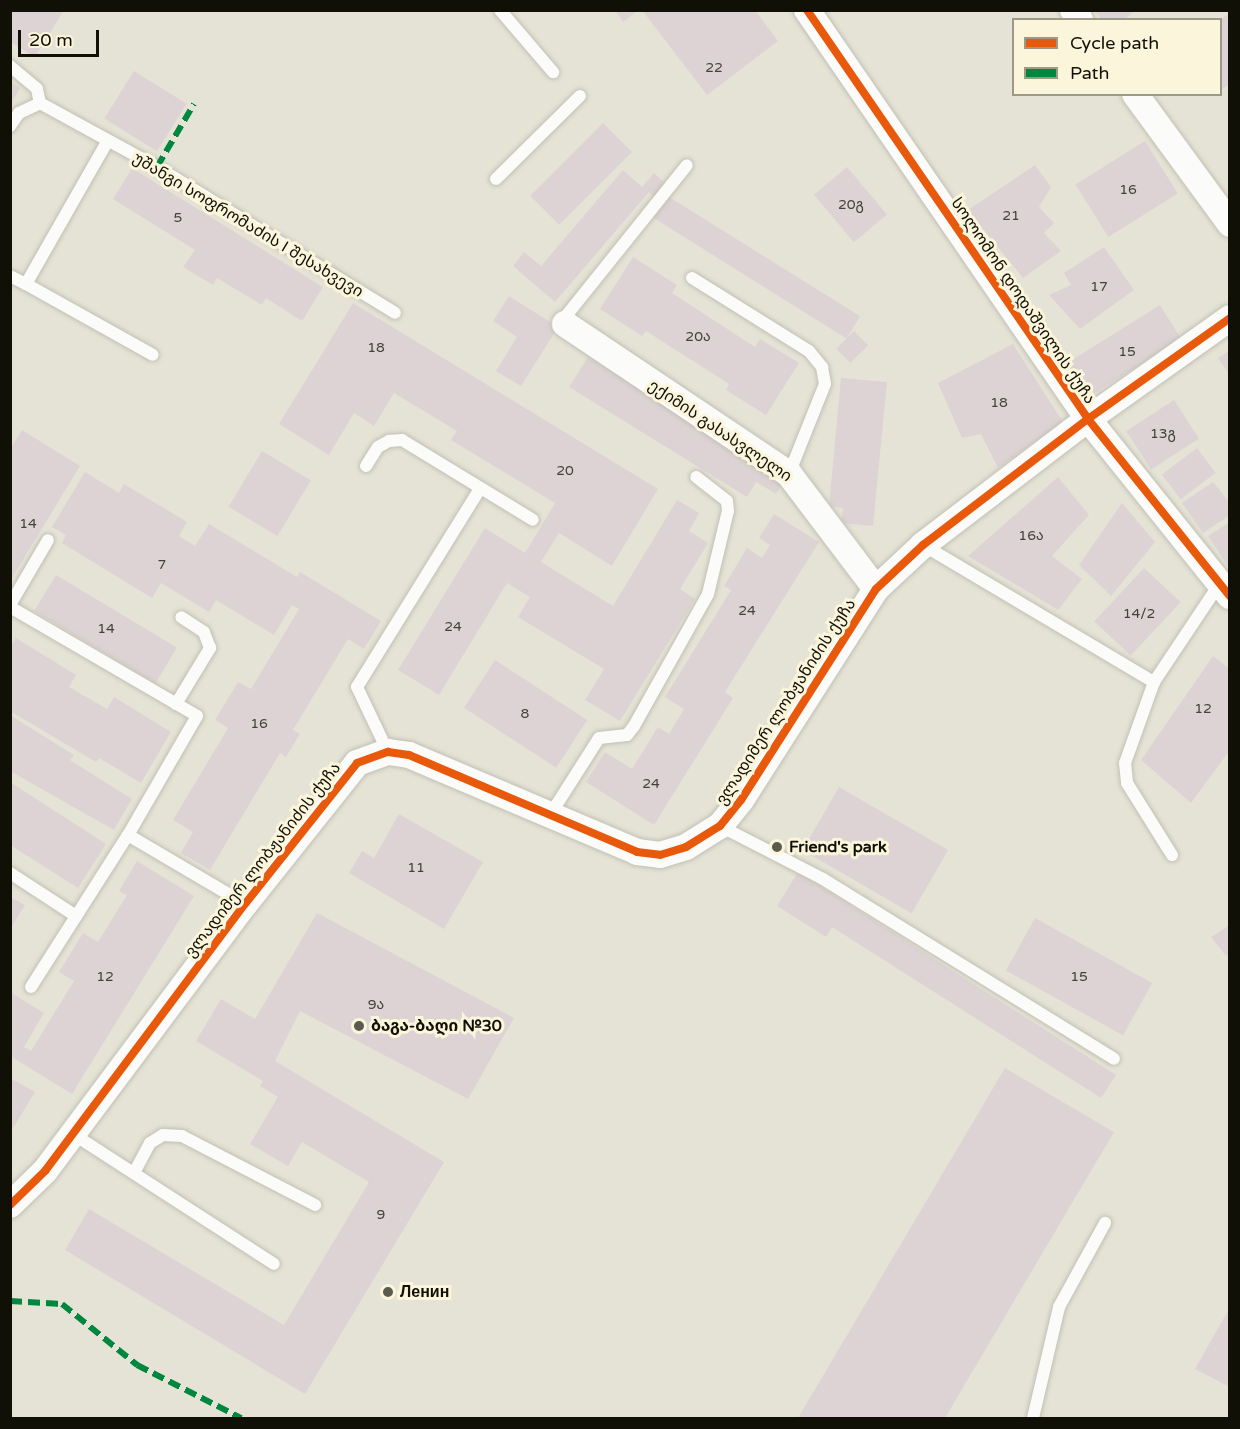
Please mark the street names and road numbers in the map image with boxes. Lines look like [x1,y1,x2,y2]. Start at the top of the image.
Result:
street label: უშანგი სოფრომაძის I შესახვევი [129,148,367,302]
street label: სოლომონ დოდაშვილის ქუჩა [947,194,1099,408]
street label: ექიმის გასასვლელი [645,376,795,486]
street label: ვლადიმერ ლობჟანიძის ქუჩა [712,595,860,809]
street label: ვლადიმერ ლობჟანიძის ქუჩა [181,759,345,961]

